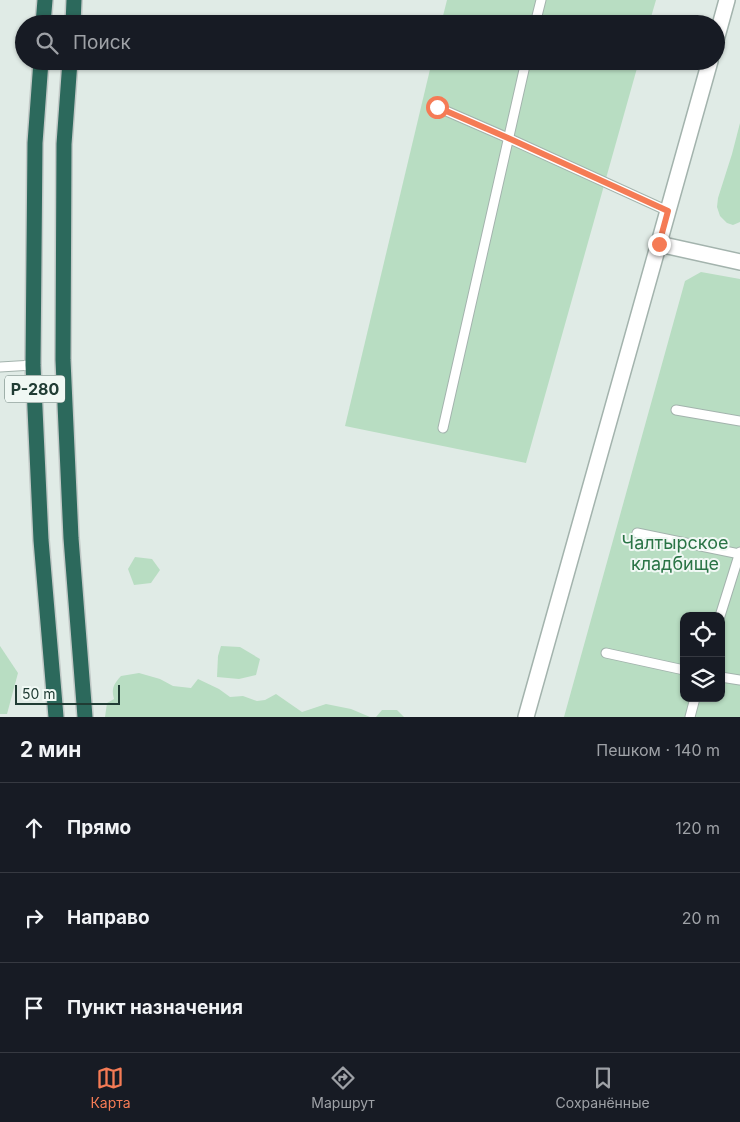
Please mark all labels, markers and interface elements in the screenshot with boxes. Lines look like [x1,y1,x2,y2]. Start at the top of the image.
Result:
search box [15,15,725,70]
icon: search [33,29,61,57]
text: Поиск [73,31,131,54]
route start [426,96,449,119]
route end [648,233,671,256]
road number: Р-280 [5,376,65,402]
park label: Чалтырское кладбище [622,532,728,574]
map controls [680,612,725,702]
button: locate [680,612,725,657]
button: layers [680,657,725,702]
scale bar [15,682,120,705]
text: 50 m [22,685,56,702]
text: 2 мин [20,737,81,762]
text: Пешком · 140 m [596,740,720,760]
icon: ahead [20,814,48,842]
text: Прямо [67,816,131,839]
text: 120 m [675,818,720,838]
icon: right [20,904,48,932]
text: Направо [67,906,150,929]
text: 20 m [682,908,720,928]
icon: arrive [20,994,48,1022]
text: Пункт назначения [67,996,243,1019]
tab: Карта [90,1064,131,1111]
tab: Маршрут [311,1064,375,1111]
tab: Сохранённые [556,1064,650,1111]

